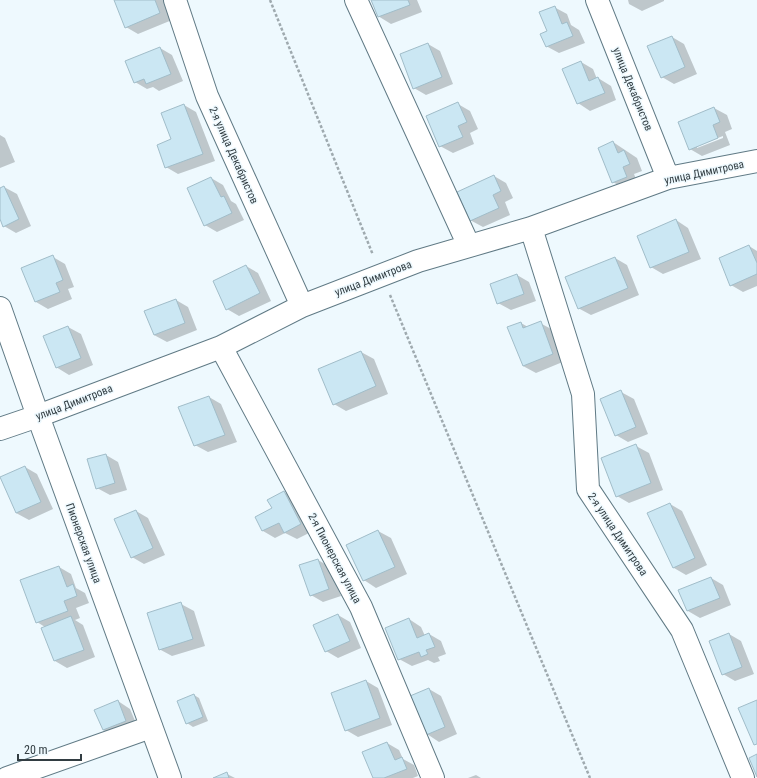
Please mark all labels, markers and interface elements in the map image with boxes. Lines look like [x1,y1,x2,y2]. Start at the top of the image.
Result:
street label: улица Декабристов [610,45,655,133]
street label: 2-я улица Декабристов [206,105,261,206]
street label: улица Димитрова [663,158,745,187]
street label: улица Димитрова [333,258,413,299]
street label: улица Димитрова [34,382,114,423]
street label: 2-я улица Димитрова [585,490,650,578]
street label: Пионерская улица [63,501,104,585]
street label: 2-я Пионерская улица [305,511,364,606]
scale bar [18,736,81,762]
text: 20 m [24,743,48,757]

